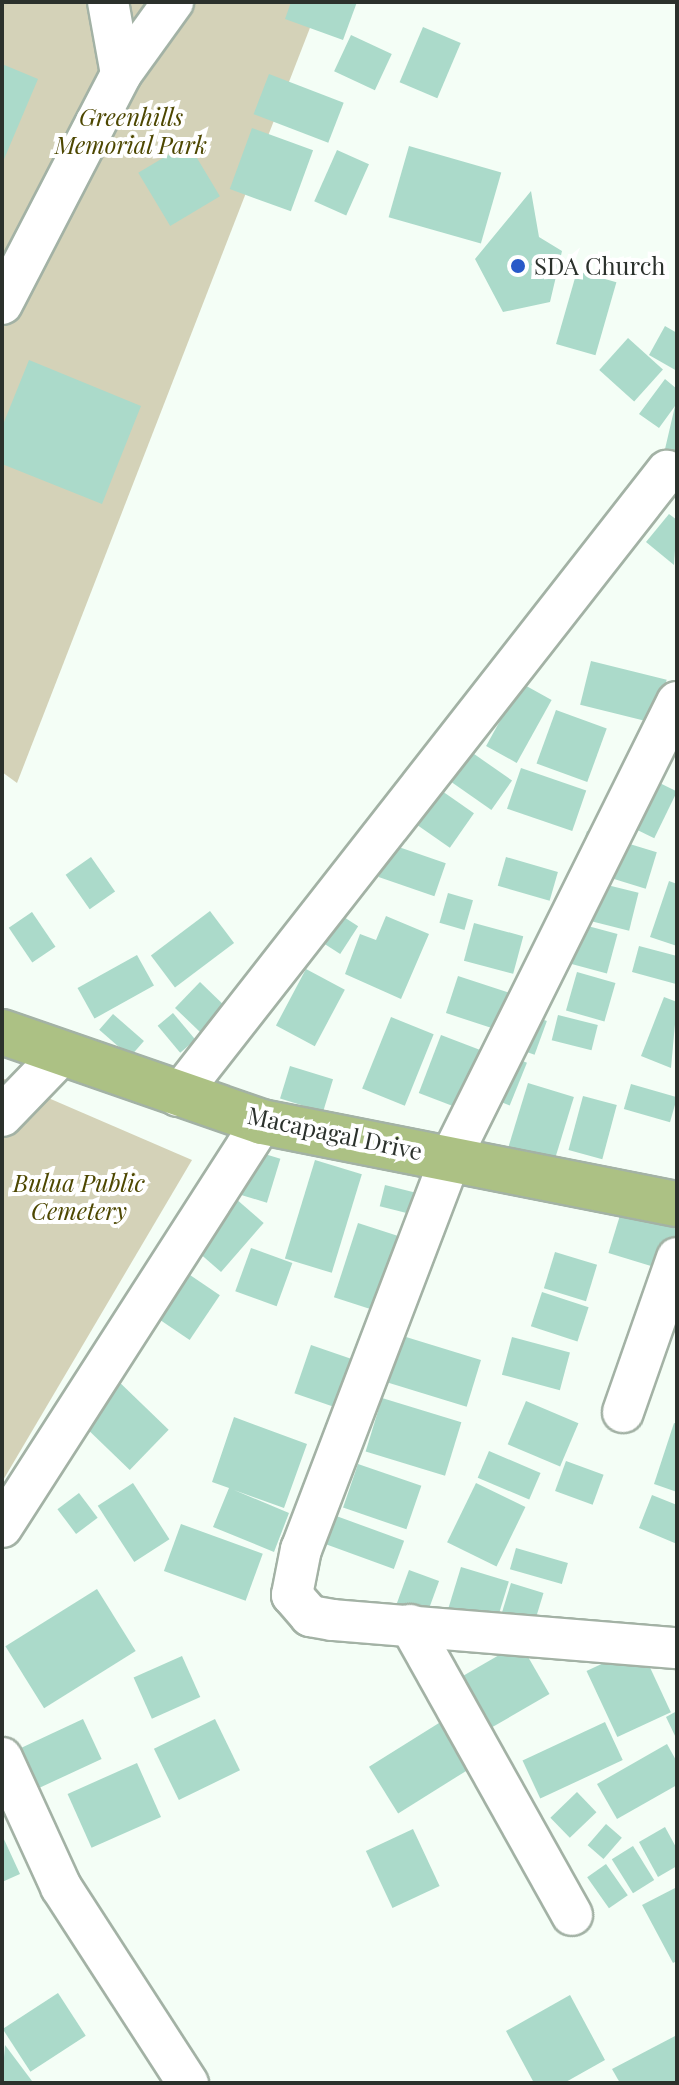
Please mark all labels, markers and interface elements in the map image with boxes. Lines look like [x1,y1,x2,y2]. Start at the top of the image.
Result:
park label: Greenhills Memorial Park [54,103,208,159]
place label: SDA Church [534,252,665,280]
marker: SDA Church [509,257,527,275]
street label: Macapagal Drive [245,1100,425,1166]
park label: Bulua Public Cemetery [13,1169,145,1225]

